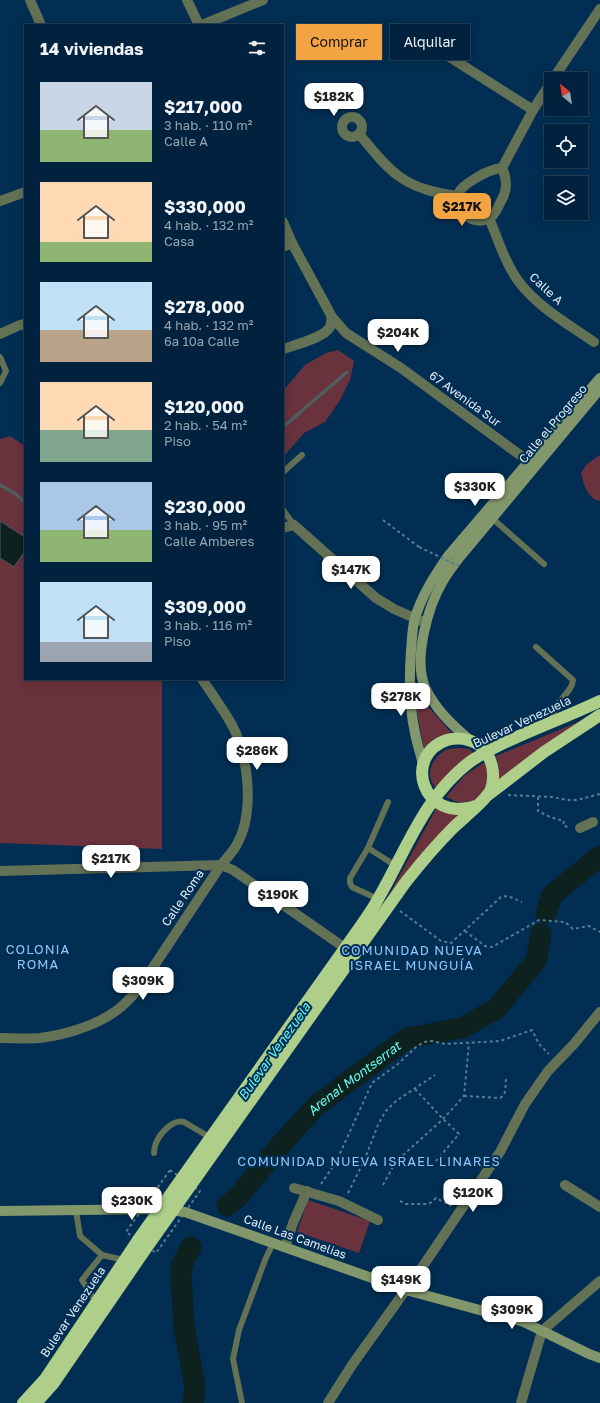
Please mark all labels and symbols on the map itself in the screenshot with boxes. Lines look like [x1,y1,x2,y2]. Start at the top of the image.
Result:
north arrow [544,72,588,116]
pin: $182K [306,83,362,117]
pin: $217K [434,193,490,227]
street label: Calle A [526,269,566,308]
pin: $204K [370,319,426,353]
street label: 67 Avenida Sur [427,368,504,430]
street label: Calle el Progreso [515,381,590,466]
pin: $330K [447,473,503,507]
pin: $147K [323,556,379,590]
pin: $278K [373,683,429,717]
street label: Bulevar Venezuela [471,692,573,751]
pin: $286K [229,737,285,771]
pin: $217K [83,845,139,879]
street label: Calle Roma [158,867,207,929]
pin: $190K [250,881,306,915]
district label: COLONIA ROMA [6,941,70,972]
district label: COMUNIDAD NUEVA ISRAEL MUNGUÍA [341,942,483,973]
pin: $309K [115,967,171,1001]
water label: Bulevar Venezuela [234,999,314,1103]
water label: Arenal Montserrat [304,1037,405,1119]
district label: COMUNIDAD NUEVA ISRAEL LINARES [237,1153,501,1169]
pin: $120K [445,1179,501,1213]
pin: $230K [104,1187,160,1221]
street label: Calle Las Camelias [242,1211,349,1262]
street label: Bulevar Venezuela [37,1264,108,1360]
pin: $149K [373,1266,429,1300]
pin: $309K [484,1296,540,1330]

